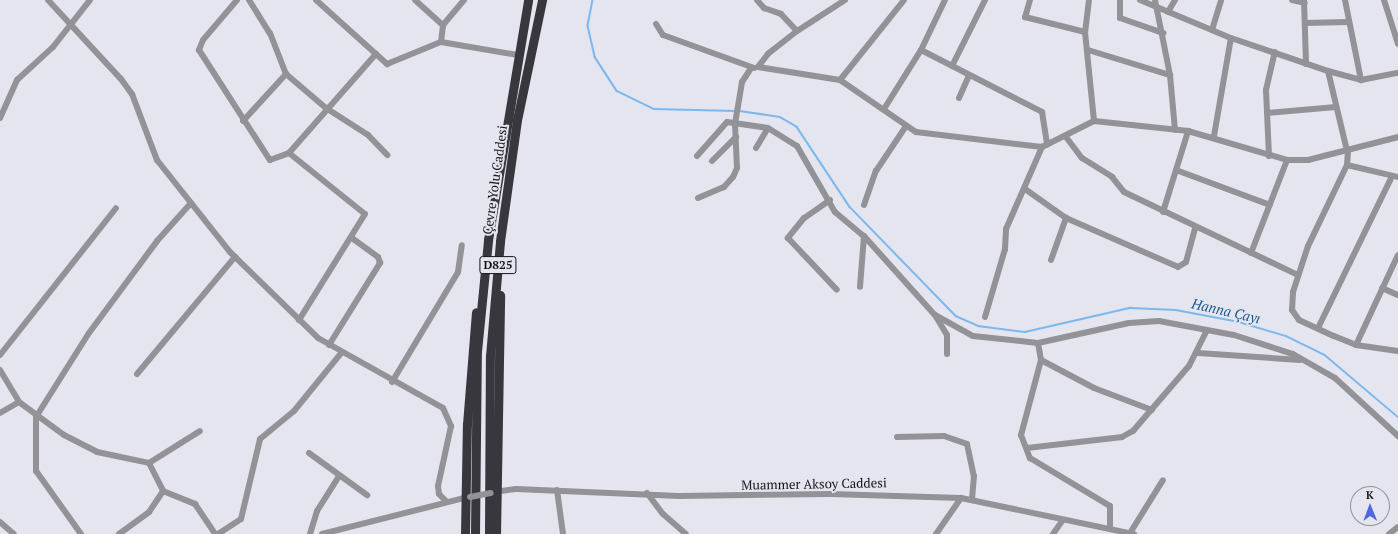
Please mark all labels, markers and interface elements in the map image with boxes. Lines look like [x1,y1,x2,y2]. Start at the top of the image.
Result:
street label: Çevre Yolu Caddesi [480,124,510,236]
road number: D825 [479,255,517,275]
water label: Hanna Çayı [1190,295,1262,327]
street label: Muammer Aksoy Caddesi [741,475,887,493]
north arrow [1350,486,1390,526]
text: K [1366,488,1374,502]

